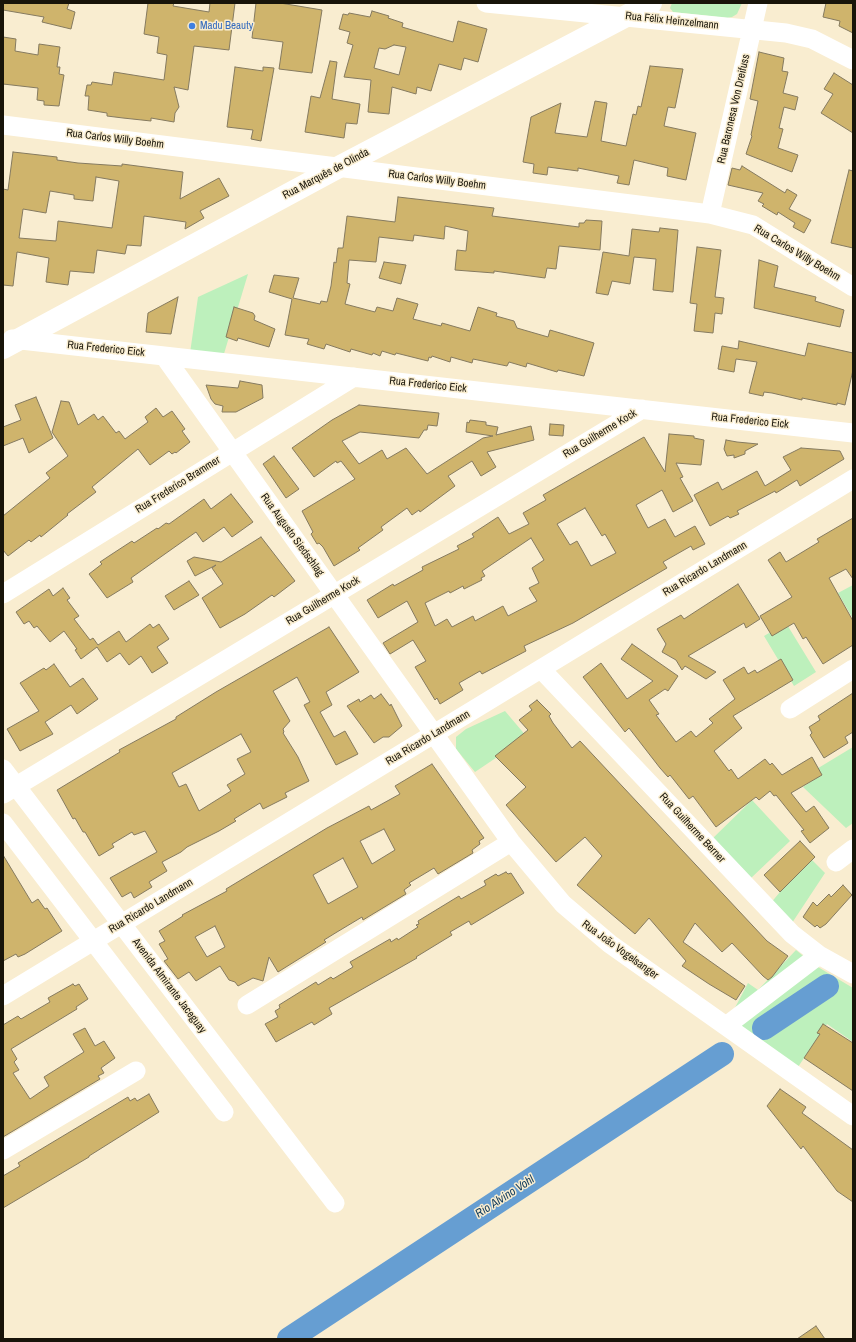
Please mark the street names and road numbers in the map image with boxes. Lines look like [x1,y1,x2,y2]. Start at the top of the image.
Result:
street label: Rua Félix Heinzelmann [625,10,719,32]
street label: Rua Baronesa Von Dreifuss [715,53,753,165]
street label: Rua Carlos Willy Boehm [65,126,165,152]
street label: Rua Marquês de Olinda [281,146,371,202]
street label: Rua Carlos Willy Boehm [387,167,487,193]
street label: Rua Carlos Willy Boehm [751,222,843,284]
street label: Rua Frederico Eick [67,338,145,360]
street label: Rua Frederico Eick [389,374,467,396]
street label: Rua Guilherme Kock [561,407,639,461]
street label: Rua Frederico Eick [711,410,789,432]
street label: Rua Frederico Brammer [133,454,223,516]
street label: Rua Augusto Siedschlag [257,491,327,579]
street label: Rua Ricardo Landmann [661,539,749,599]
street label: Rua Guilherme Kock [284,574,362,628]
street label: Rua Ricardo Landmann [384,708,472,768]
street label: Rua Guilherme Berner [656,790,728,866]
street label: Rua Ricardo Landmann [107,876,195,936]
street label: Rua João Vogelsanger [579,918,661,982]
street label: Avenida Almirante Jaceguay [129,936,209,1036]

